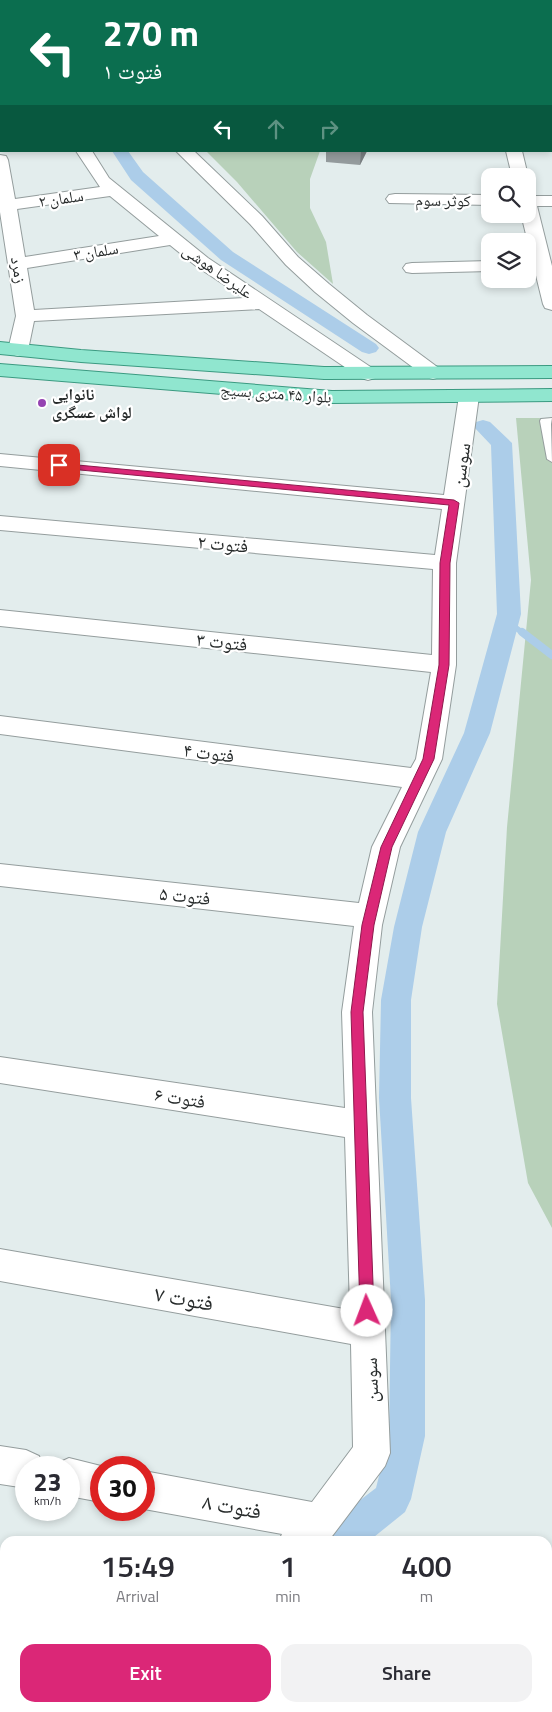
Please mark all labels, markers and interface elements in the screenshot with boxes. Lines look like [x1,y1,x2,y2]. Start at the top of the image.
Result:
text: 270 m [103,6,199,60]
icon: left [20,20,85,85]
text: فتوت ۱ [103,54,162,88]
icon: left [209,115,237,143]
icon: ahead [262,115,290,143]
icon: right [315,115,343,143]
map controls [481,168,536,288]
button: search [481,168,536,223]
street label: سلمان ۲ [37,183,85,213]
street label: کوثر سوم [415,188,471,212]
button: layers [481,233,536,288]
street label: سلمان ۳ [72,236,120,266]
street label: علیرضا هوشی [178,238,258,304]
street label: زمرد [5,255,33,285]
street label: بلوار ۴۵ متری بسیج [220,377,332,409]
place label: نانوایی لواش عسگری [52,382,132,424]
marker: نانوایی لواش عسگری [36,397,48,409]
street label: سوسن [443,441,477,489]
pin [38,444,80,486]
icon: arrive [45,451,73,479]
street label: فتوت ۲ [196,526,250,560]
street label: فتوت ۳ [195,624,249,658]
street label: فتوت ۴ [182,734,236,770]
street label: فتوت ۵ [158,878,212,912]
street label: فتوت ۶ [152,1079,208,1115]
street label: فتوت ۷ [152,1276,216,1320]
position arrow [340,1284,392,1336]
street label: سوسن [355,1357,385,1403]
speed limit sign: 30 [90,1456,155,1521]
text: 23 [33,1463,62,1501]
street label: فتوت ۸ [200,1484,264,1528]
text: km/h [34,1491,61,1510]
text: 15:49 [100,1543,175,1589]
text: 1 [280,1543,296,1589]
text: 400 [401,1543,452,1589]
text: Arrival [116,1584,159,1608]
text: min [275,1584,301,1608]
text: m [420,1584,433,1608]
button: Exit [20,1644,271,1702]
button: Share [281,1644,532,1702]

